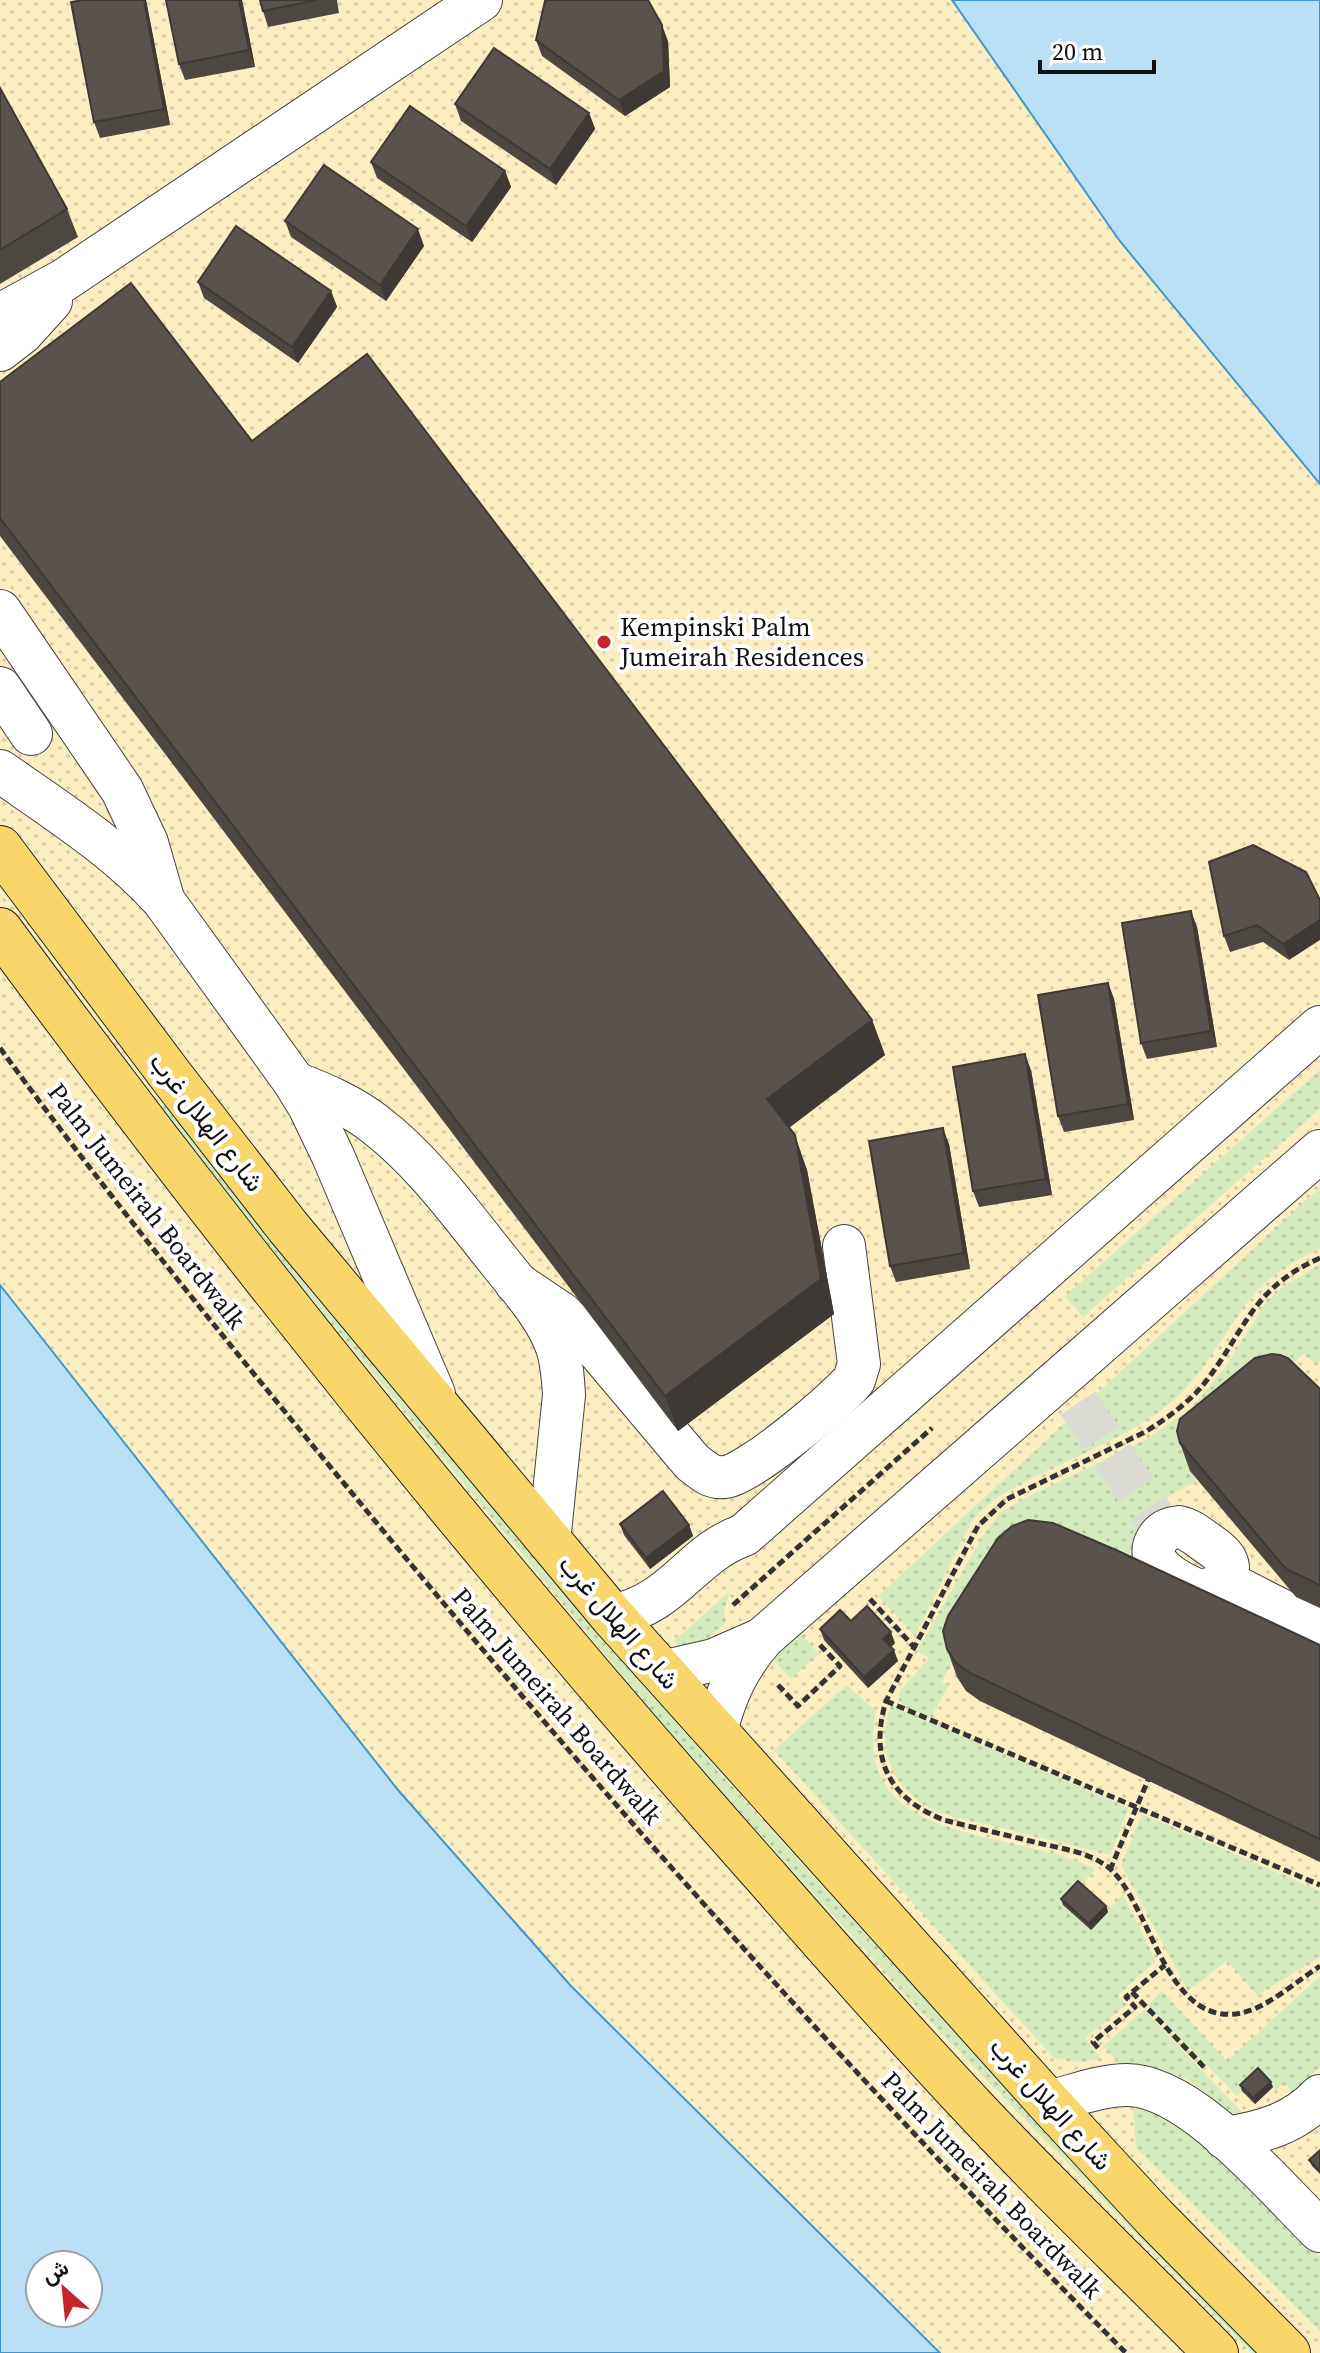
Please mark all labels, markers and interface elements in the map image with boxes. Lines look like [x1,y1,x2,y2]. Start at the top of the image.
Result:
scale bar [1040,24,1154,74]
text: 20 m [1052,35,1103,68]
place label: Kempinski Palm Jumeirah Residences [619,609,864,675]
marker: Kempinski Palm Jumeirah Residences [595,633,613,651]
street label: شارع الهلال غرب [141,1045,273,1199]
street label: Palm Jumeirah Boardwalk [39,1075,255,1337]
street label: شارع الهلال غرب [550,1547,688,1697]
street label: Palm Jumeirah Boardwalk [444,1580,671,1833]
street label: شارع الهلال غرب [982,2030,1120,2178]
street label: Palm Jumeirah Boardwalk [874,2063,1111,2307]
north arrow [24,2249,104,2329]
text: ش [36,2252,74,2291]

